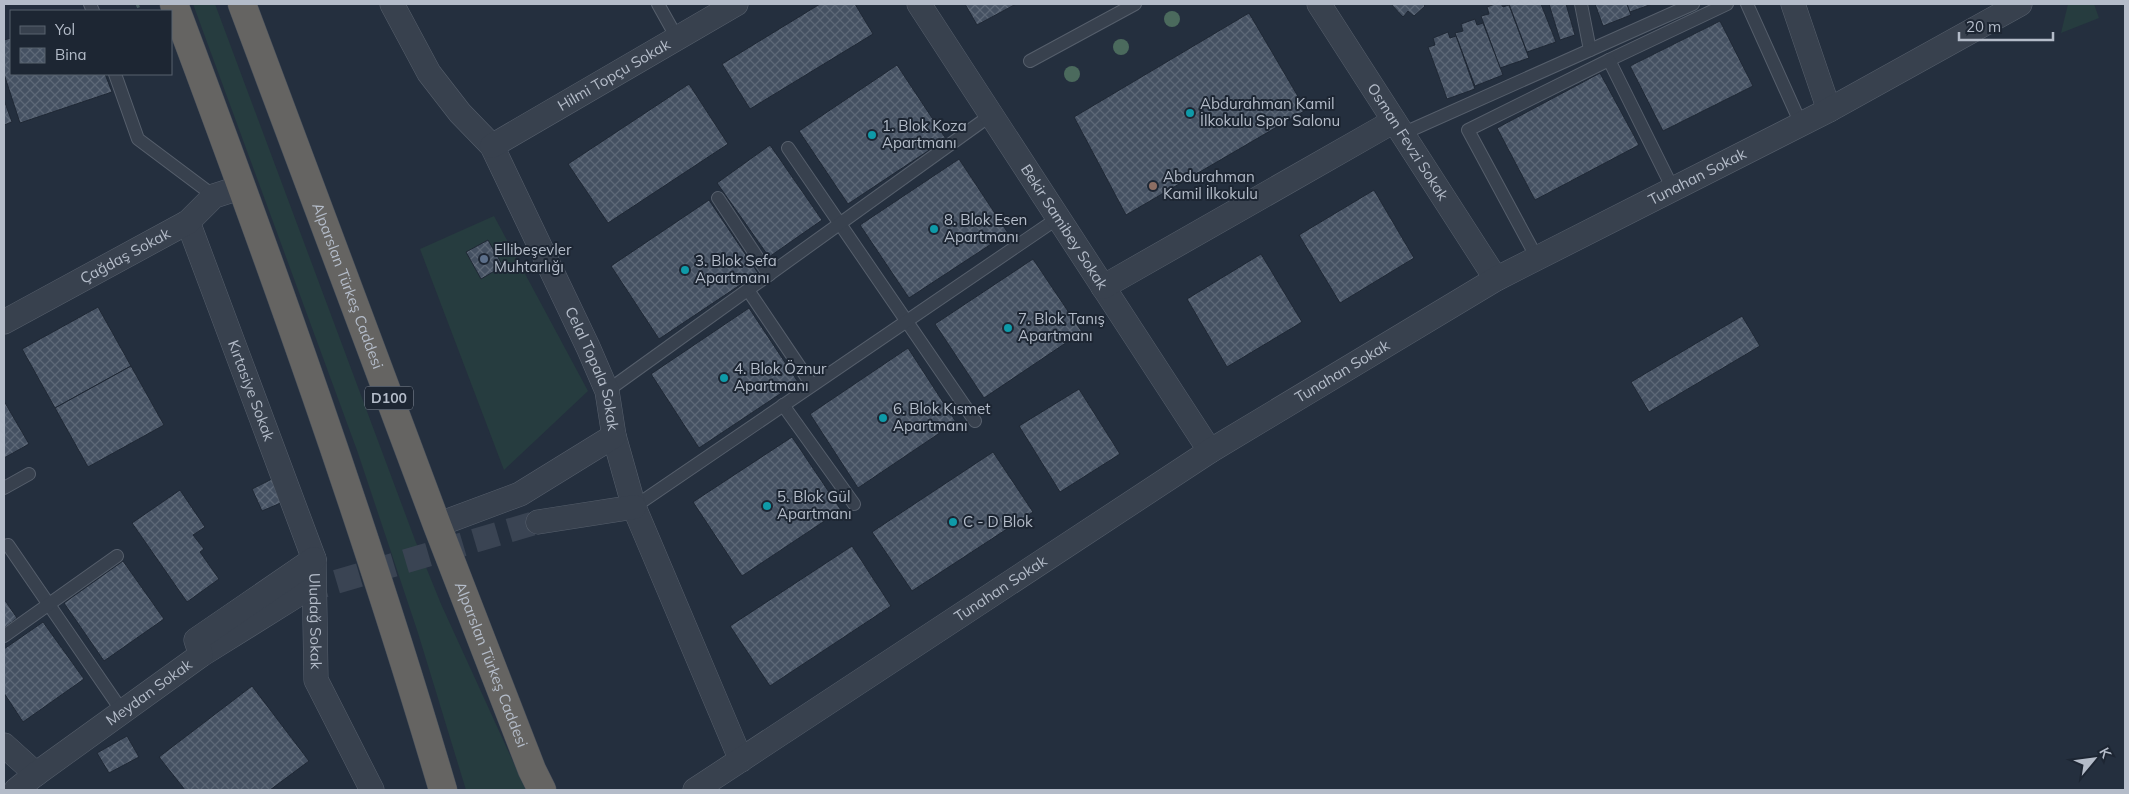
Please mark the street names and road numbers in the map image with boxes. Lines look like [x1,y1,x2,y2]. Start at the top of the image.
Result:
street label: Hilmi Topçu Sokak [554,34,674,115]
street label: Osman Fevzi Sokak [1363,79,1453,204]
street label: Tunahan Sokak [1645,144,1749,209]
street label: Bekir Samibey Sokak [1017,160,1112,293]
street label: Alparslan Türkeş Caddesi [308,200,388,372]
street label: Çağdaş Sokak [77,223,174,288]
street label: Celal Topala Sokak [561,304,623,432]
street label: Tunahan Sokak [1291,335,1393,407]
street label: Kırtasiye Sokak [224,337,279,444]
road number: D100 [365,386,413,409]
street label: Tunahan Sokak [950,551,1051,626]
street label: Uludağ Sokak [305,573,326,670]
street label: Alparslan Türkeş Caddesi [451,579,532,750]
street label: Meydan Sokak [102,654,196,730]

